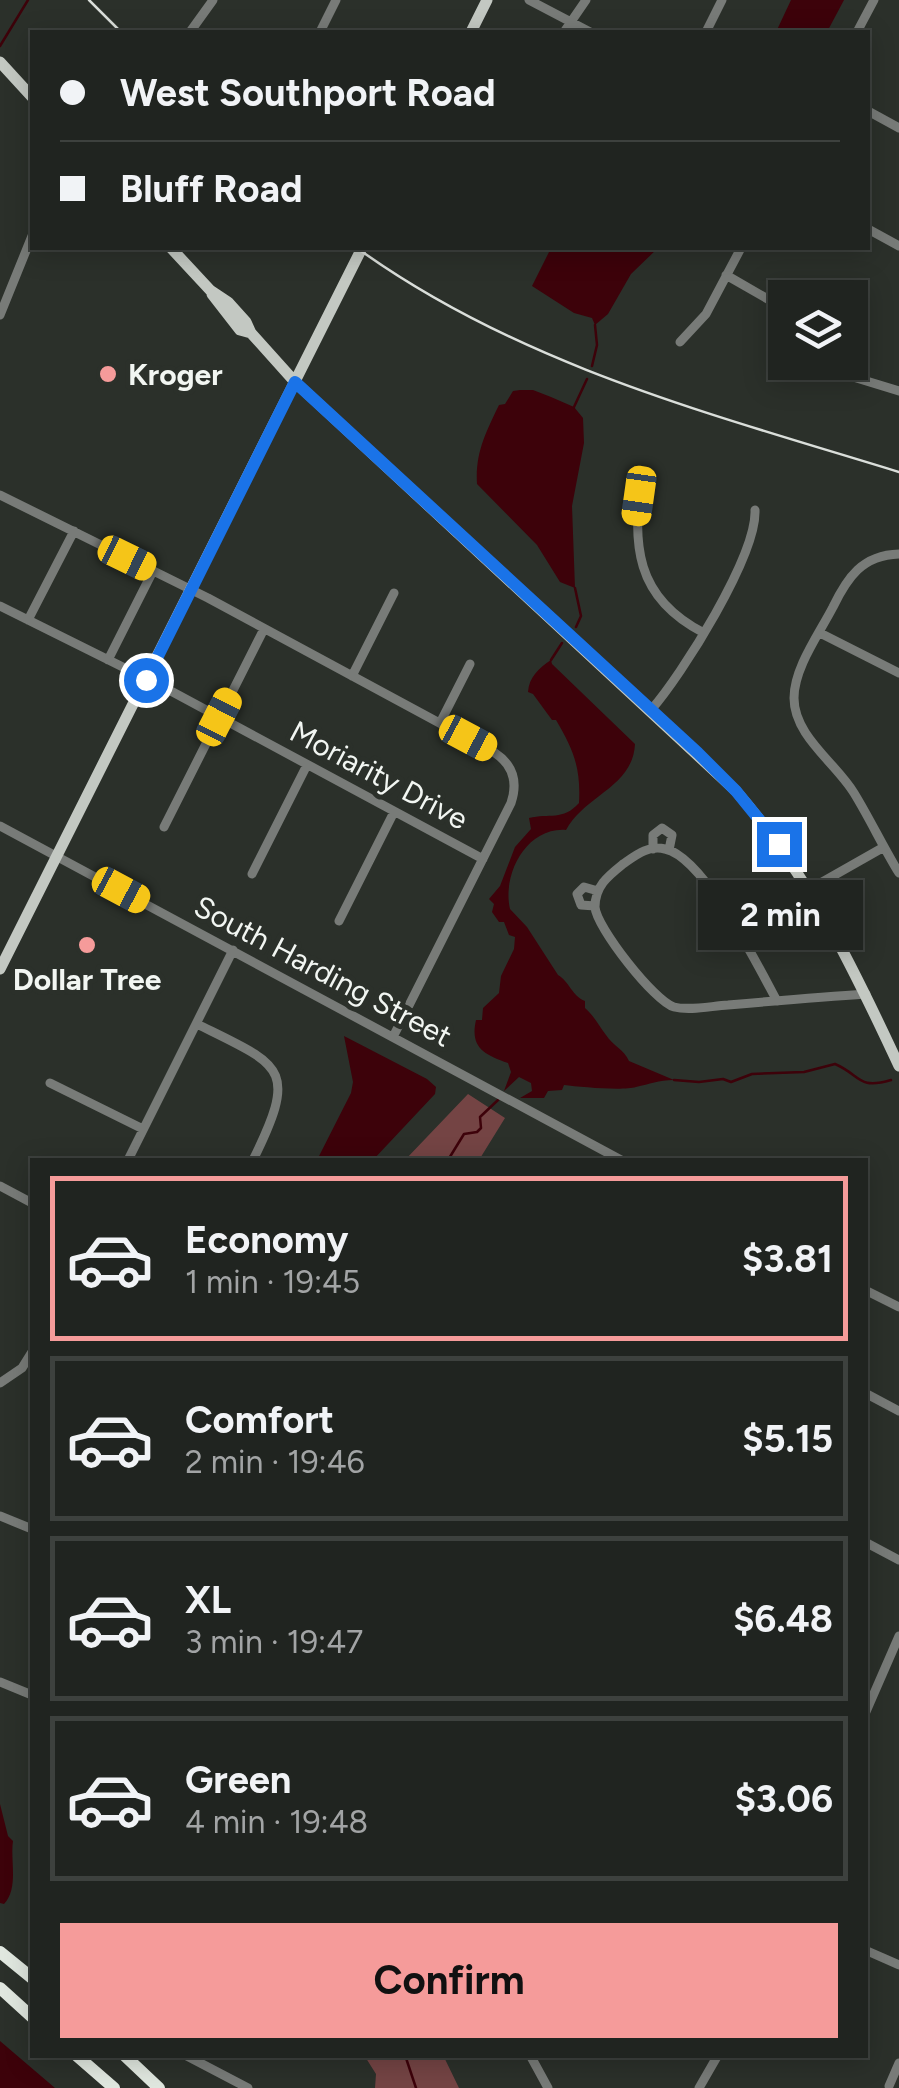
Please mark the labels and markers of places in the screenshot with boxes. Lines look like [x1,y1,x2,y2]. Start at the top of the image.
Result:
place label: Kroger [128,356,223,393]
marker: Kroger [97,363,119,385]
marker: Dollar Tree [76,934,98,956]
place label: Dollar Tree [13,961,162,998]

